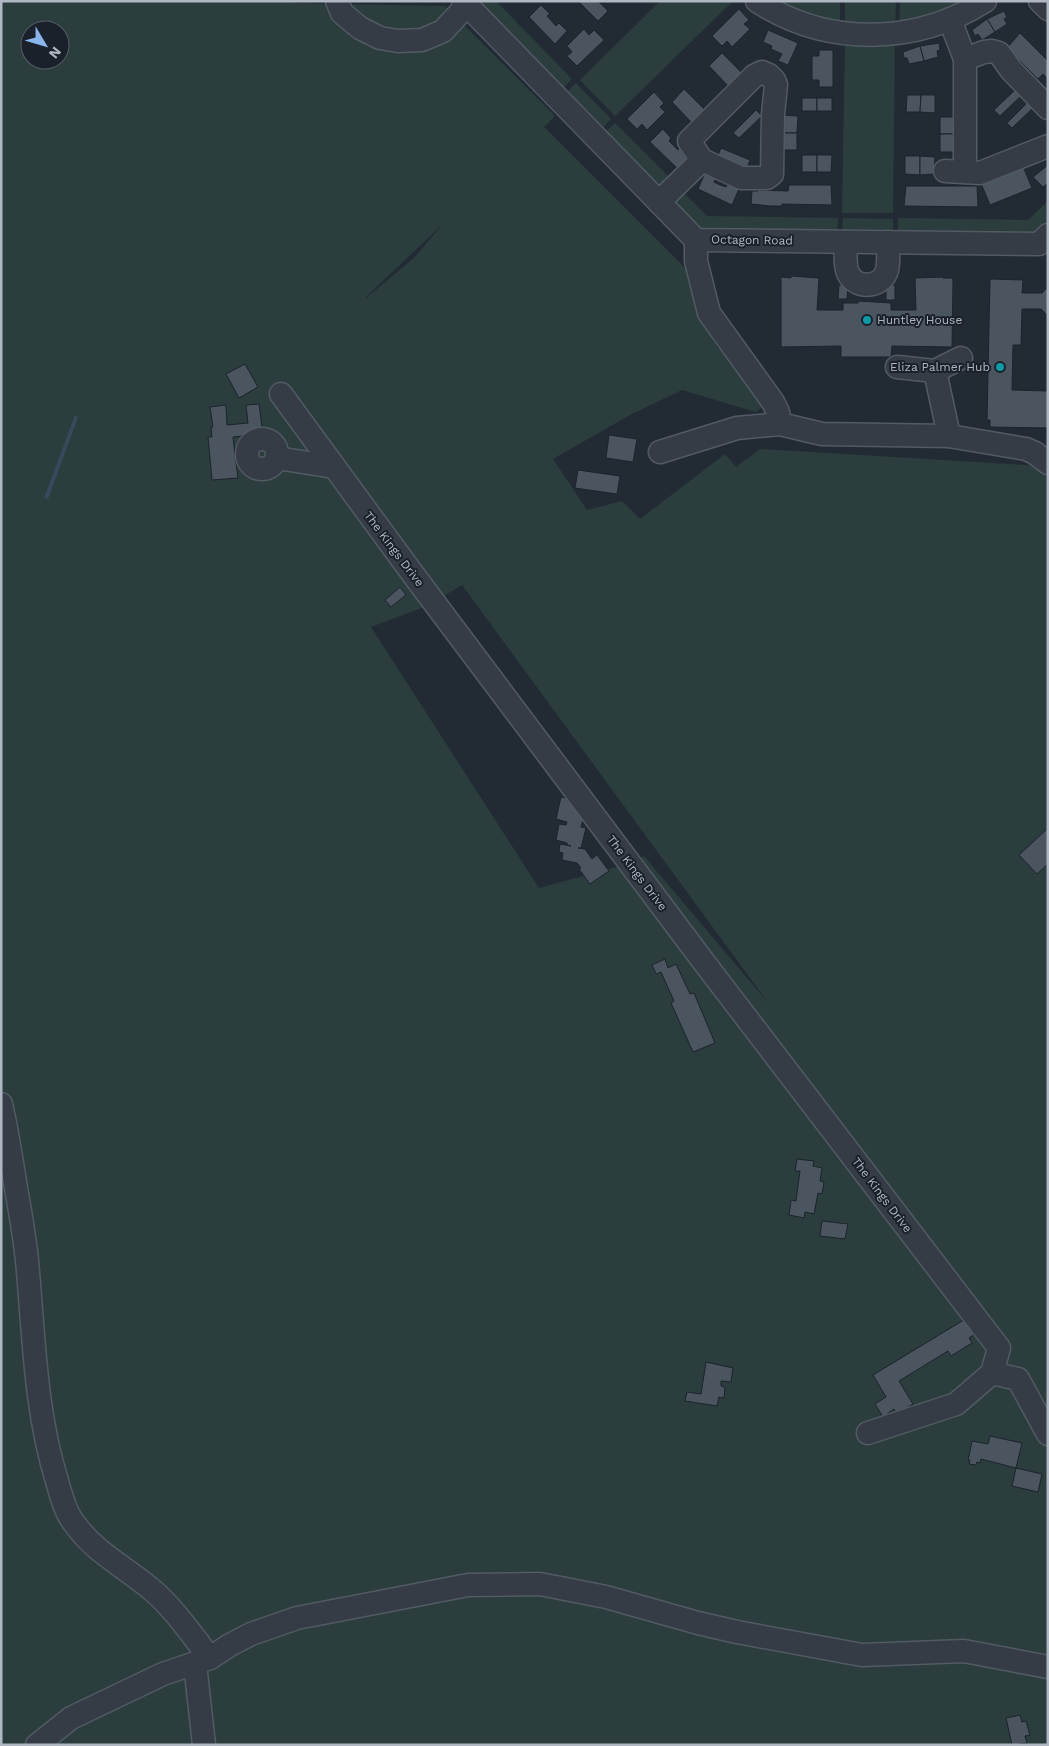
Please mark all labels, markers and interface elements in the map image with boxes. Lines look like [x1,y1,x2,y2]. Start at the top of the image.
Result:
north arrow [20,20,70,70]
text: N [46,44,65,62]
street label: Octagon Road [711,232,793,248]
place label: Huntley House [877,313,962,327]
marker: Huntley House [861,314,873,326]
place label: Eliza Palmer Hub [890,360,990,374]
marker: Eliza Palmer Hub [994,361,1006,373]
street label: The Kings Drive [361,509,427,589]
street label: The Kings Drive [604,833,670,913]
street label: The Kings Drive [849,1155,915,1235]

